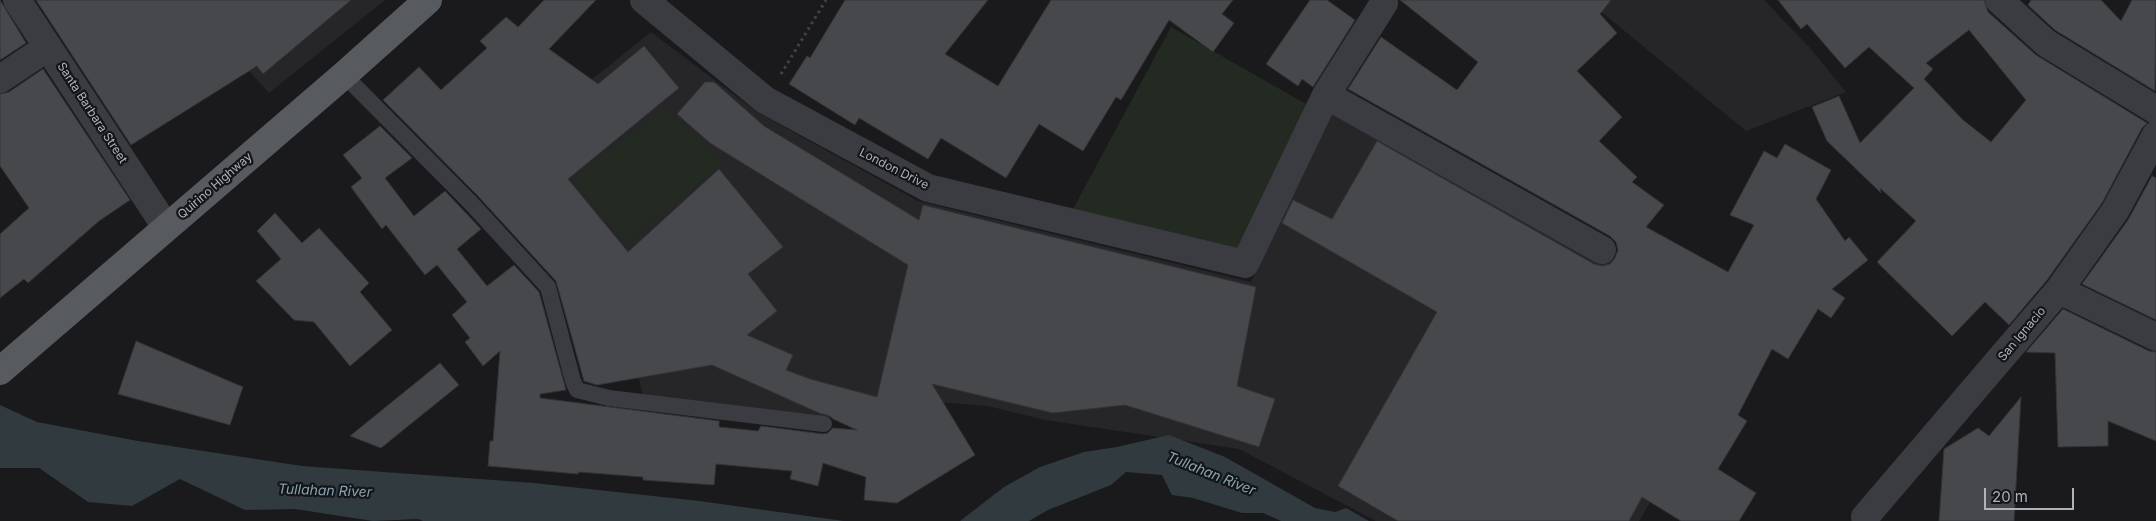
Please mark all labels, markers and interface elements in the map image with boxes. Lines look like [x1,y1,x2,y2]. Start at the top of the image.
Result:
street label: Santa Barbara Street [54,60,130,166]
street label: London Drive [857,145,931,193]
street label: Quirino Highway [175,150,255,222]
street label: San Ignacio [1995,304,2049,364]
water label: Tullahan River [1164,449,1258,499]
scale bar [1986,478,2076,510]
water label: Tullahan River [278,481,372,501]
text: 20 m [1992,487,2028,506]

